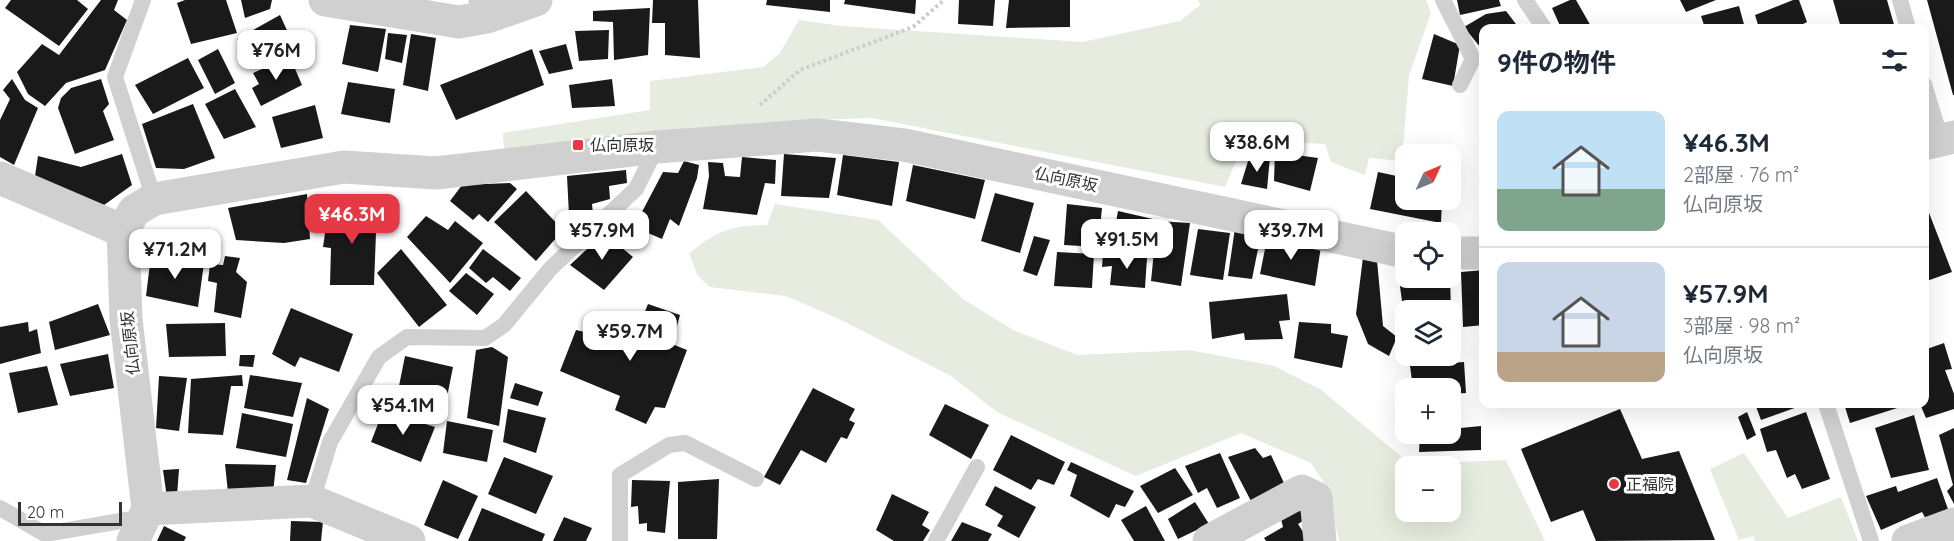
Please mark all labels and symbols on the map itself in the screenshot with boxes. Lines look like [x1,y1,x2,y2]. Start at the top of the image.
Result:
pin: ¥76M [240,30,312,81]
pin: ¥38.6M [1208,122,1306,173]
place label: 仏向原坂 [590,135,654,155]
marker: 仏向原坂 [571,138,585,152]
north arrow [1395,144,1461,210]
street label: 仏向原坂 [1033,163,1099,195]
pin: ¥46.3M [303,194,401,245]
pin: ¥57.9M [553,210,651,261]
pin: ¥39.7M [1242,210,1340,261]
pin: ¥91.5M [1078,219,1176,270]
pin: ¥71.2M [126,229,224,280]
street label: 仏向原坂 [117,310,143,376]
pin: ¥59.7M [581,311,679,362]
pin: ¥54.1M [354,385,452,436]
place label: 正福院 [1626,474,1674,494]
marker: 正福院 [1607,477,1621,491]
scale bar [18,499,122,526]

